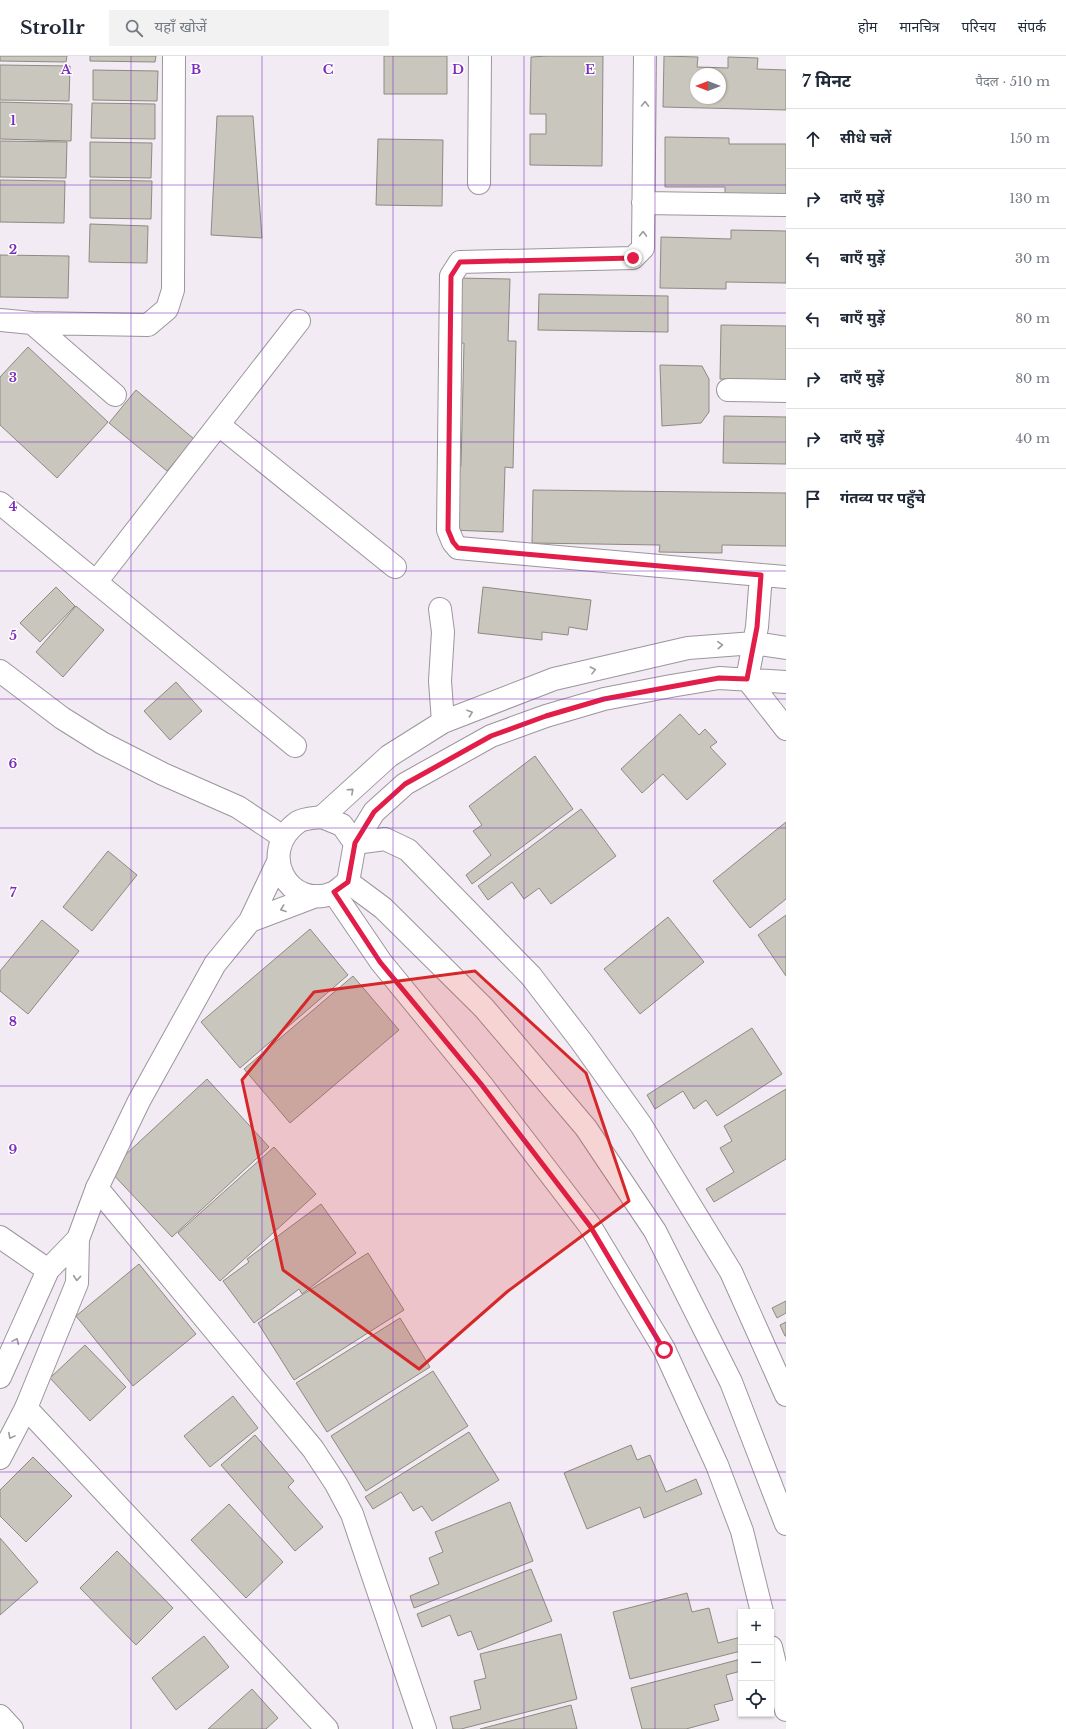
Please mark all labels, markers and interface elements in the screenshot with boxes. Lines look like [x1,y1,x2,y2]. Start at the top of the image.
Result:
search box [109,10,389,46]
text: Strollr [20,16,85,39]
icon: search [123,17,145,39]
text: यहाँ खोजें [155,17,207,36]
text: होम [858,18,877,36]
text: मानचित्र [899,18,940,36]
text: परिचय [962,18,996,36]
text: संपर्क [1018,18,1046,36]
text: A [60,61,72,78]
text: B [191,61,201,78]
text: C [323,61,334,78]
text: D [452,61,464,78]
text: E [585,61,595,78]
north arrow [690,68,726,104]
text: 7 मिनट [802,71,851,92]
text: पैदल · 510 m [976,73,1050,90]
one-way arrow [640,101,649,107]
text: 1 [10,112,16,129]
icon: ahead [802,128,824,150]
text: सीधे चलें [840,128,891,147]
text: 150 m [1010,130,1050,147]
icon: right [802,188,824,210]
text: दाएँ मुड़ें [840,188,884,207]
text: 130 m [1009,190,1050,207]
one-way arrow [639,231,647,237]
text: 2 [9,241,17,258]
icon: left [802,248,824,270]
text: बाएँ मुड़ें [840,248,885,267]
route end [624,249,642,267]
text: 30 m [1015,250,1050,267]
icon: left [802,308,824,330]
text: बाएँ मुड़ें [840,308,885,327]
text: 80 m [1015,310,1050,327]
icon: right [802,368,824,390]
text: दाएँ मुड़ें [840,368,884,387]
text: 3 [9,369,17,386]
text: 80 m [1015,370,1050,387]
icon: right [802,428,824,450]
text: दाएँ मुड़ें [840,428,884,447]
text: 40 m [1015,430,1050,447]
icon: arrive [802,488,824,510]
text: गंतव्य पर पहुँचे [840,488,925,507]
text: 4 [9,498,18,515]
text: 5 [9,627,17,644]
one-way arrow [717,641,723,650]
one-way arrow [589,666,596,674]
one-way arrow [467,709,474,717]
text: 6 [9,755,18,772]
one-way arrow [346,788,354,795]
text: 7 [10,884,17,901]
one-way arrow [280,905,287,913]
text: 8 [9,1013,17,1030]
text: 9 [9,1141,18,1158]
one-way arrow [72,1275,81,1281]
one-way arrow [11,1338,19,1346]
route start [655,1341,673,1359]
one-way arrow [9,1432,16,1440]
map controls [738,1609,774,1717]
button: + [738,1609,774,1645]
button: − [738,1645,774,1681]
button: locate [738,1681,774,1717]

